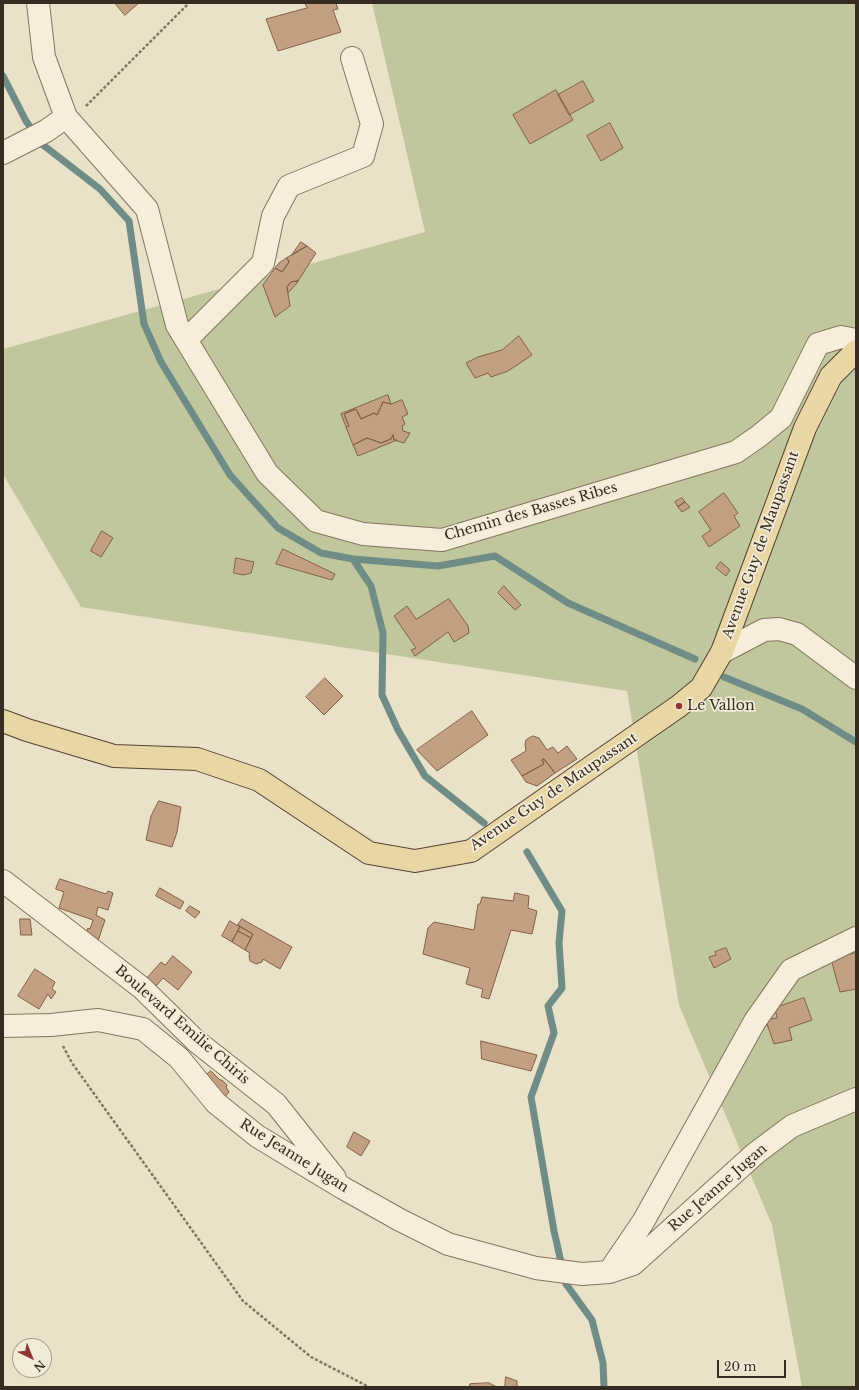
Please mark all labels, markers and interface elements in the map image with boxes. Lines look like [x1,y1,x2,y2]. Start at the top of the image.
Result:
street label: Avenue Guy de Maupassant [719,449,803,641]
street label: Chemin des Basses Ribes [443,479,619,545]
place label: Le Vallon [687,698,755,714]
marker: Le Vallon [674,701,684,711]
street label: Avenue Guy de Maupassant [467,730,641,854]
street label: Boulevard Emilie Chiris [111,962,253,1088]
street label: Rue Jeanne Jugan [236,1116,352,1196]
street label: Rue Jeanne Jugan [665,1141,771,1235]
north arrow [12,1338,52,1378]
scale bar [719,1352,788,1378]
text: N [31,1357,48,1375]
text: 20 m [724,1359,756,1374]

